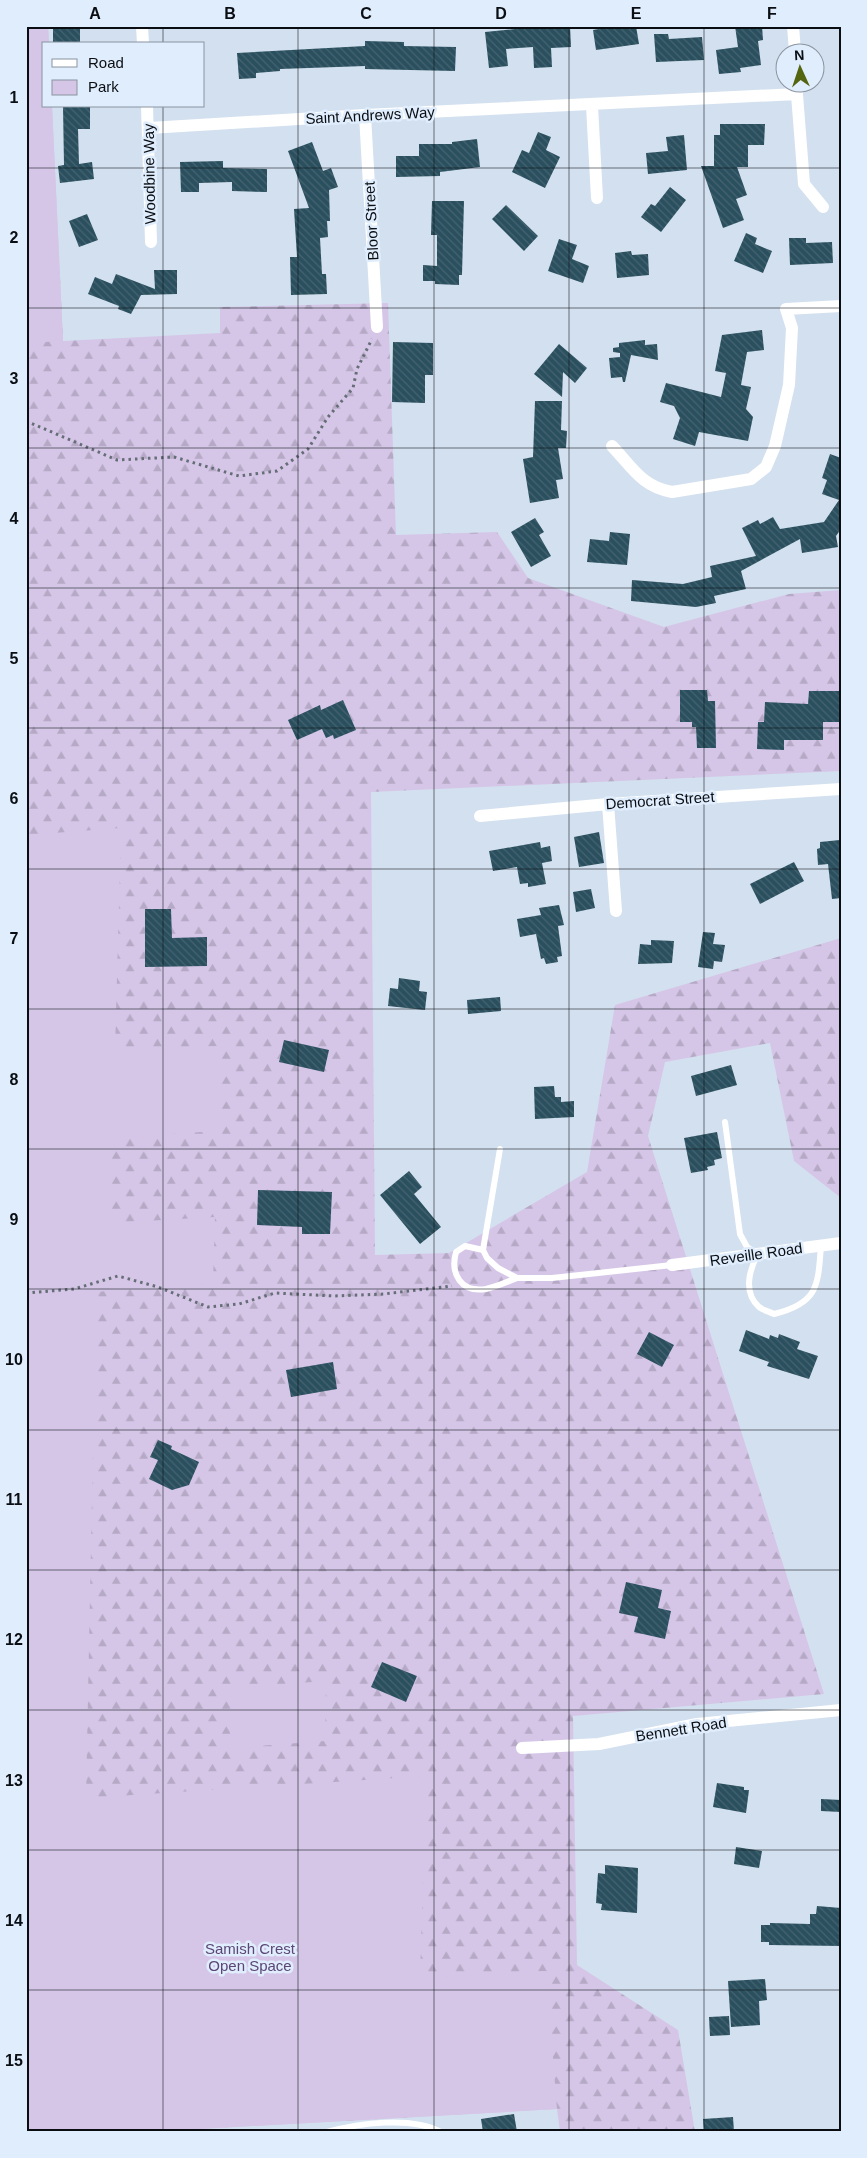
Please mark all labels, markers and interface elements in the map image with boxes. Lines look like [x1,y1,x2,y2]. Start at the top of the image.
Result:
text: A [89,5,101,22]
text: B [224,5,236,22]
text: C [360,5,372,22]
text: D [495,5,507,22]
text: E [631,5,642,22]
text: F [767,5,777,22]
legend [42,42,205,108]
north arrow [774,42,824,92]
text: N [794,47,805,63]
text: Road [88,54,124,71]
text: Park [88,78,119,95]
text: 1 [10,89,19,106]
street label: Saint Andrews Way [305,103,436,127]
street label: Woodbine Way [140,123,158,225]
street label: Bloor Street [360,180,382,261]
text: 2 [10,229,19,246]
text: 3 [10,370,19,387]
text: 4 [10,510,19,527]
text: 5 [10,650,19,667]
street label: Democrat Street [605,788,716,812]
text: 6 [10,790,19,807]
text: 7 [10,930,19,947]
text: 8 [10,1071,19,1088]
text: 9 [10,1211,19,1228]
street label: Reveille Road [709,1239,803,1269]
text: 10 [5,1351,23,1368]
text: 11 [6,1491,23,1508]
text: 12 [5,1631,23,1648]
street label: Bennett Road [634,1713,728,1745]
text: 13 [5,1772,23,1789]
text: 14 [5,1912,23,1929]
park label: Samish Crest Open Space [205,1940,296,1974]
text: 15 [5,2052,23,2069]

